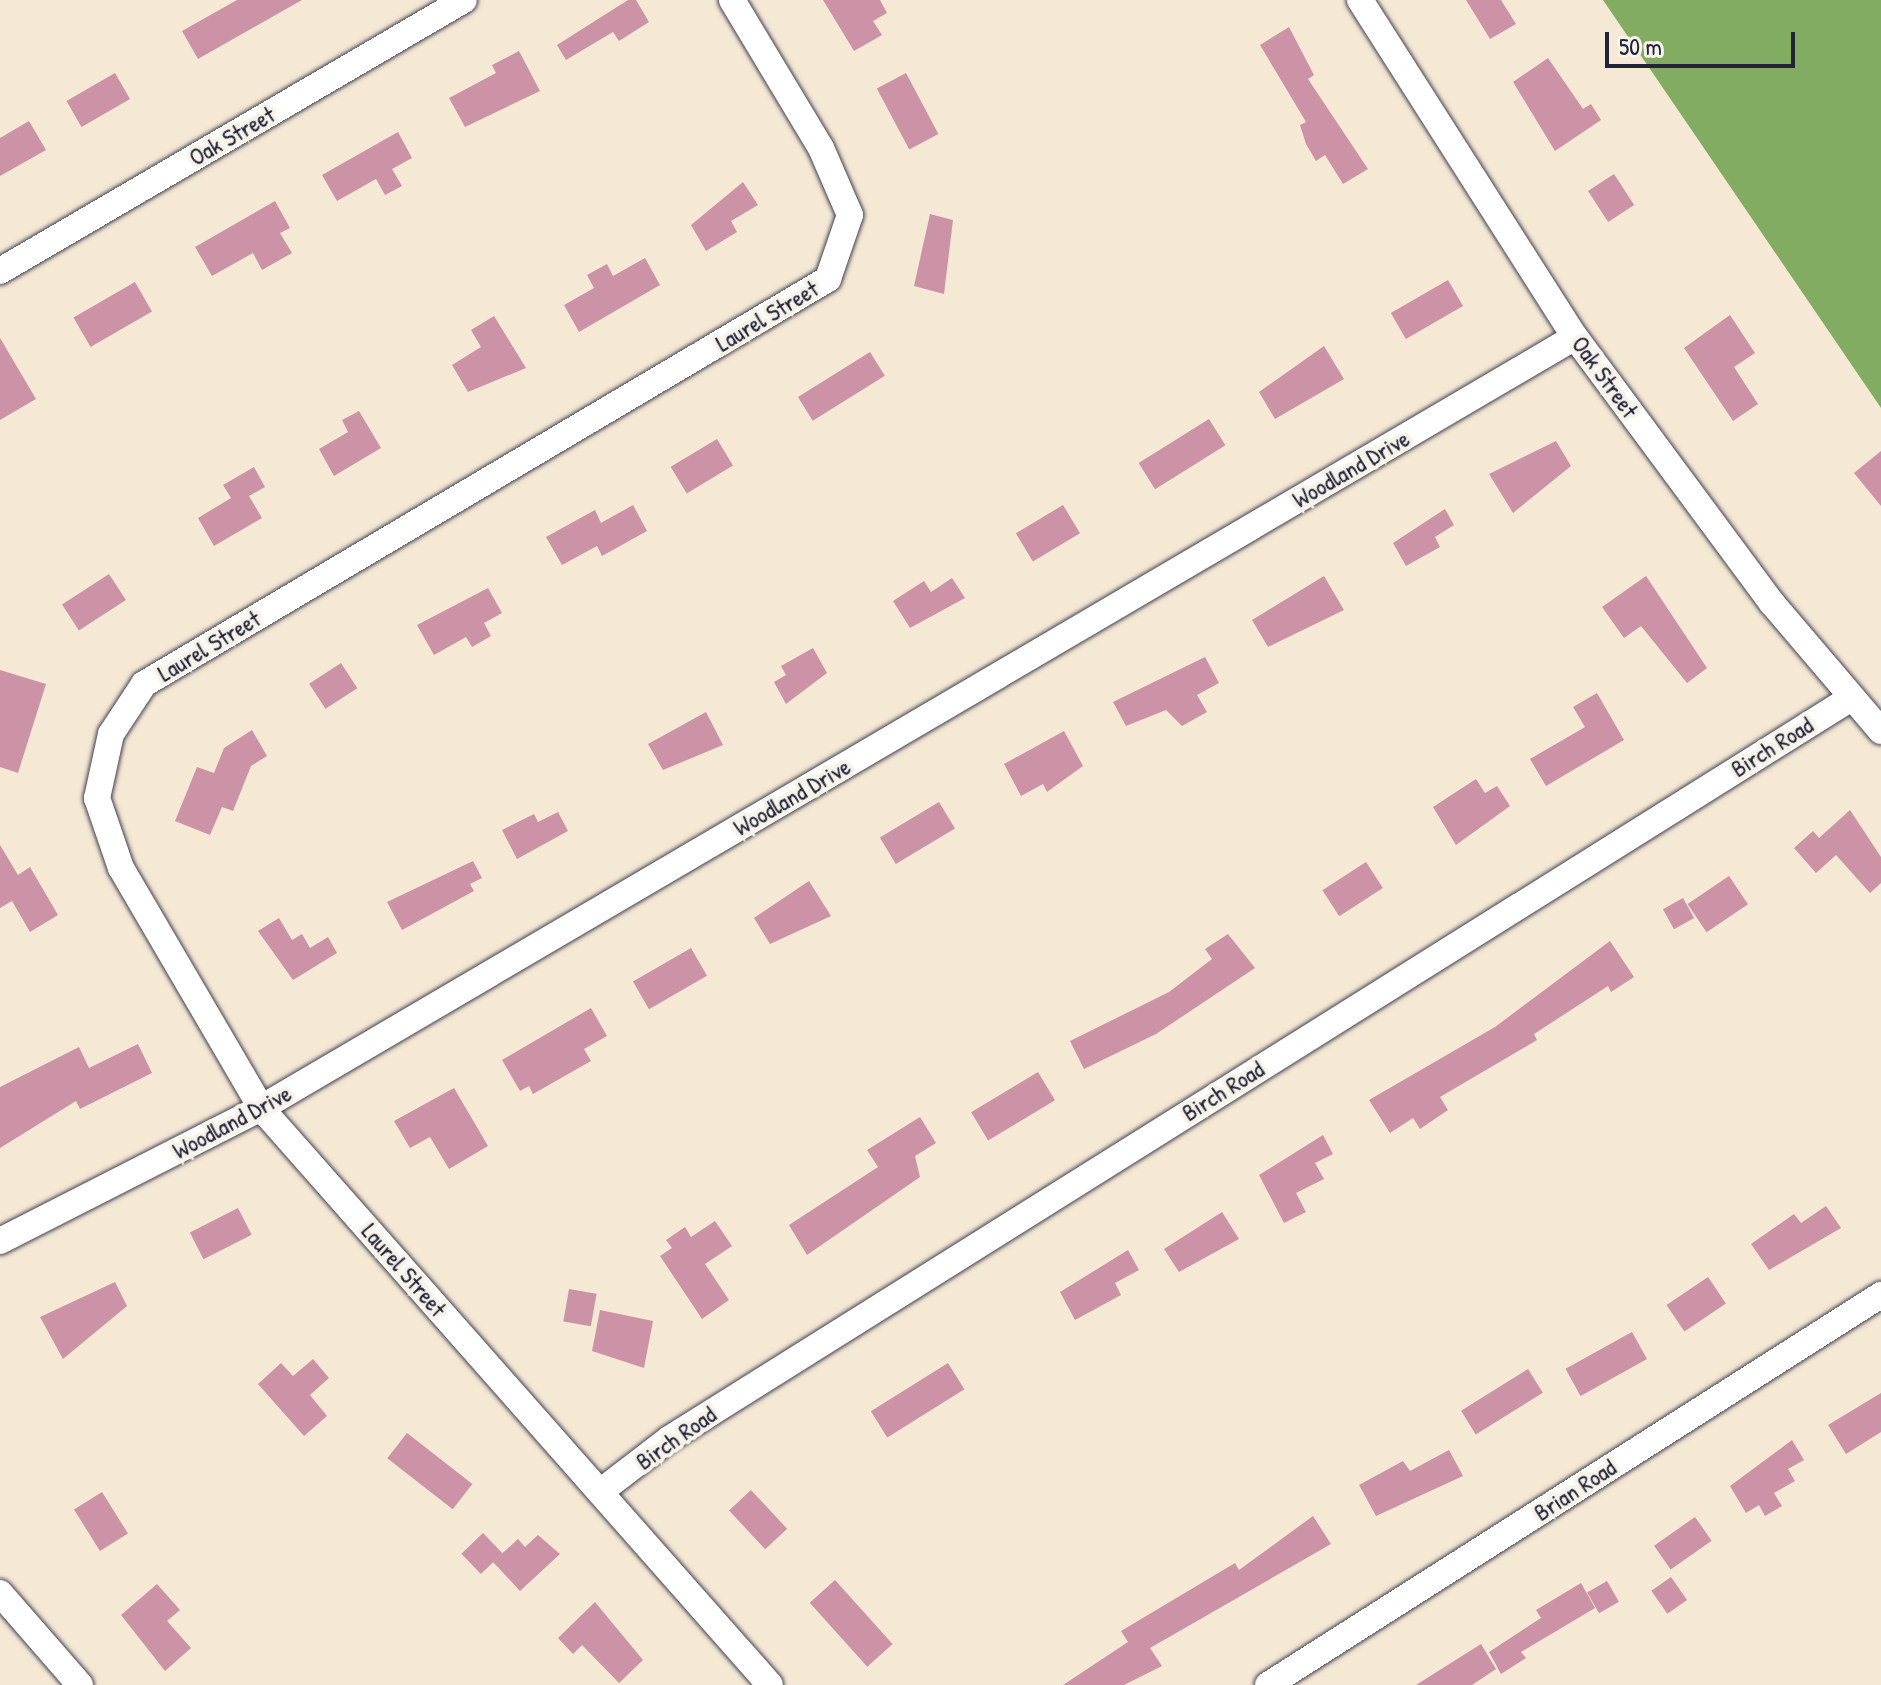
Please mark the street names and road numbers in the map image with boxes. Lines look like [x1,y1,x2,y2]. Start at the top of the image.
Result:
street label: Oak Street [184,100,280,172]
street label: Laurel Street [711,274,823,358]
street label: Oak Street [1566,330,1644,424]
street label: Woodland Drive [1287,424,1415,514]
street label: Laurel Street [153,604,265,688]
street label: Birch Road [1726,711,1818,783]
street label: Woodland Drive [728,752,856,842]
street label: Birch Road [1177,1055,1269,1127]
street label: Woodland Drive [168,1079,296,1165]
street label: Laurel Street [356,1217,452,1323]
street label: Birch Road [630,1400,722,1476]
street label: Brian Road [1529,1453,1621,1527]

